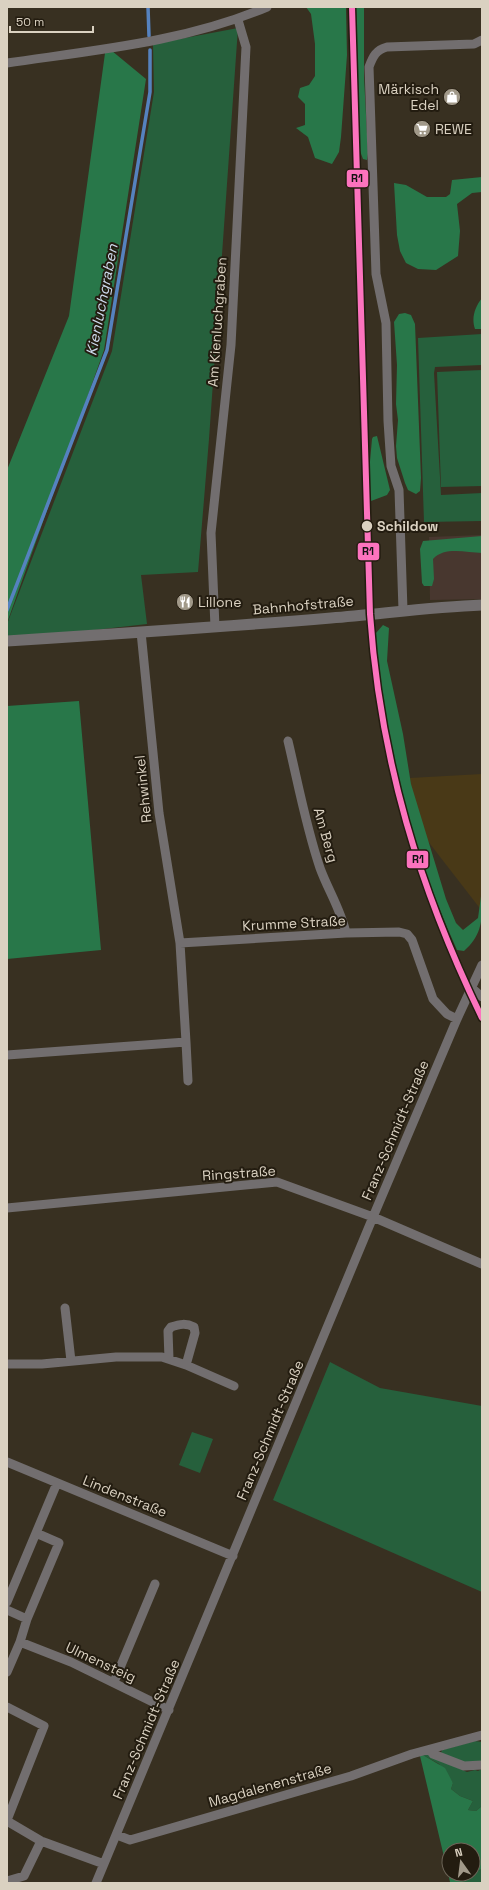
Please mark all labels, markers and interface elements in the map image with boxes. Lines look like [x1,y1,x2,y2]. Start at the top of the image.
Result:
scale bar [10,8,93,34]
text: 50 m [16,14,44,30]
place label: Märkisch Edel [378,80,439,114]
shop icon: Märkisch Edel [442,87,462,107]
supermarket icon: REWE [412,119,432,139]
place label: REWE [435,120,472,138]
line badge: R1 [346,169,369,188]
text: R1 [351,171,363,185]
water label: Kienluchgraben [81,242,122,357]
street label: Am Kienluchgraben [203,256,231,388]
place label: Schildow [377,517,438,535]
marker: Schildow [360,519,374,533]
line badge: R1 [357,542,380,561]
text: R1 [362,544,374,558]
restaurant icon: Lillone [175,592,195,612]
street label: Bahnhofstraße [252,592,354,618]
place label: Lillone [198,593,241,611]
street label: Rehwinkel [131,754,155,824]
street label: Am Berg [310,806,342,864]
line badge: R1 [406,850,429,869]
text: R1 [412,852,424,866]
street label: Krumme Straße [242,911,346,935]
street label: Franz-Schmidt-Straße [357,1057,433,1203]
street label: Ringstraße [202,1161,276,1185]
street label: Franz-Schmidt-Straße [232,1357,308,1503]
street label: Lindenstraße [80,1471,170,1521]
street label: Ulmensteig [63,1638,139,1686]
street label: Franz-Schmidt-Straße [108,1656,184,1802]
street label: Magdalenenstraße [206,1759,334,1811]
north arrow [441,1842,481,1882]
text: N [453,1845,464,1860]

